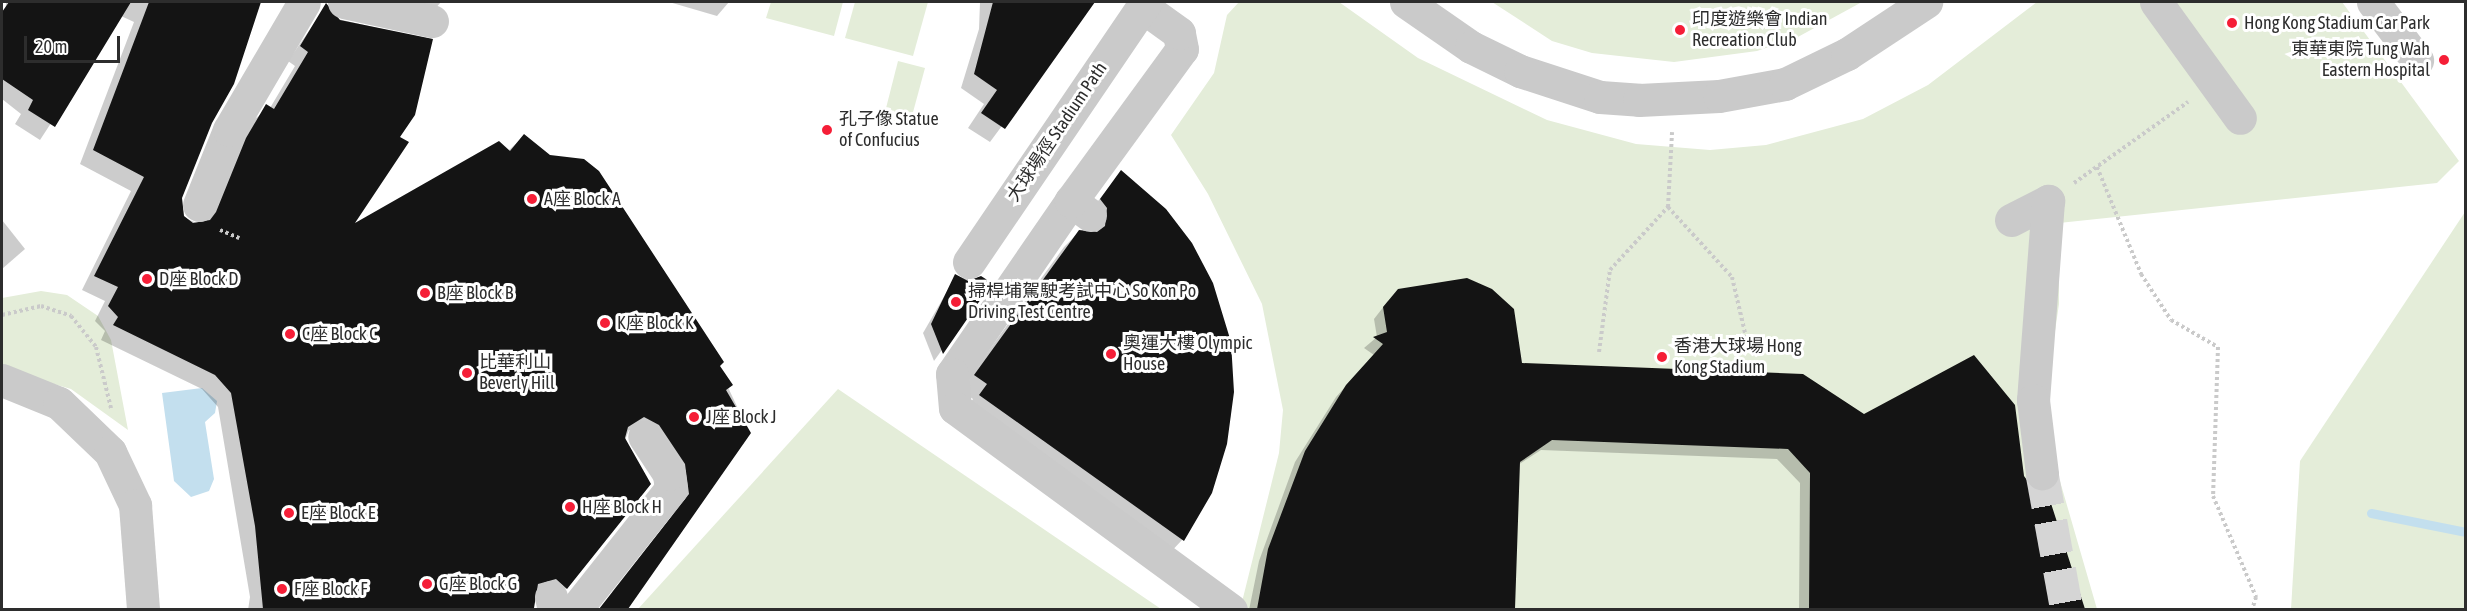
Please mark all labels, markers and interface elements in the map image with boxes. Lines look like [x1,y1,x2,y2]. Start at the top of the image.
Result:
place label: 印度遊樂會 Indian Recreation Club [1692,9,1828,52]
place label: Hong Kong Stadium Car Park [2244,12,2430,34]
marker: Hong Kong Stadium Car Park [2225,16,2239,30]
marker: 印度遊樂會 Indian Recreation Club [1673,23,1687,37]
scale bar [27,24,123,62]
text: 20 m [35,36,67,57]
place label: 東華東院 Tung Wah Eastern Hospital [2291,39,2430,82]
marker: 東華東院 Tung Wah Eastern Hospital [2435,51,2453,69]
street label: 大球場徑 Stadium Path [1002,58,1112,206]
place label: 孔子像 Statue of Confucius [839,109,939,152]
marker: 孔子像 Statue of Confucius [820,123,834,137]
place label: A座 Block A [544,188,621,210]
marker: A座 Block A [525,192,539,206]
place label: D座 Block D [159,268,238,290]
marker: D座 Block D [140,272,154,286]
place label: 掃桿埔駕駛考試中心 So Kon Po Driving Test Centre [968,281,1196,324]
place label: B座 Block B [437,282,513,304]
marker: B座 Block B [418,286,432,300]
marker: 掃桿埔駕駛考試中心 So Kon Po Driving Test Centre [949,295,963,309]
place label: K座 Block K [617,312,694,334]
marker: K座 Block K [598,316,612,330]
place label: C座 Block C [302,323,377,345]
marker: C座 Block C [283,327,297,341]
place label: 奧運大樓 Olympic House [1123,333,1252,376]
place label: 香港大球場 Hong Kong Stadium [1674,336,1802,378]
marker: 奧運大樓 Olympic House [1104,347,1118,361]
marker: 香港大球場 Hong Kong Stadium [1655,350,1669,364]
place label: 比華利山 Beverly Hill [479,352,555,394]
marker: 比華利山 Beverly Hill [460,366,474,380]
place label: J座 Block J [706,406,777,428]
marker: J座 Block J [687,410,701,424]
place label: H座 Block H [582,496,662,518]
marker: H座 Block H [563,500,577,514]
place label: E座 Block E [301,502,375,524]
marker: E座 Block E [282,506,296,520]
place label: G座 Block G [439,573,517,595]
marker: G座 Block G [420,577,434,591]
place label: F座 Block F [294,578,368,600]
marker: F座 Block F [275,582,289,596]

